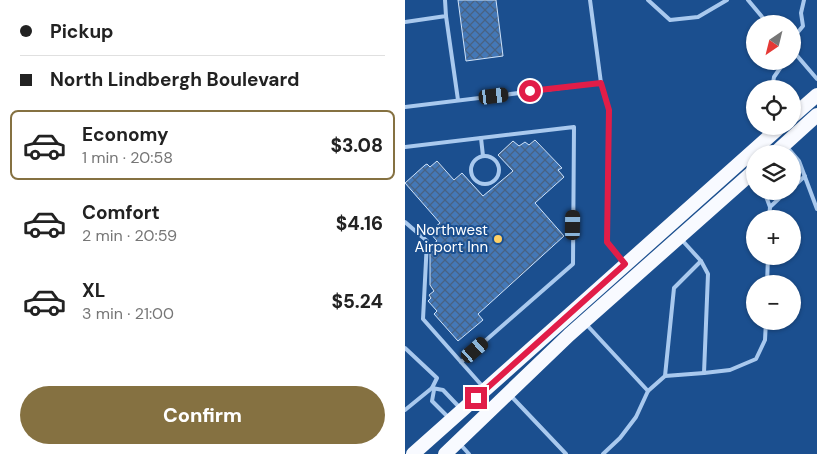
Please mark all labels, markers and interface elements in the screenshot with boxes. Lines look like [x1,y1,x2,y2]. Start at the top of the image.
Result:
north arrow [746,15,801,70]
map controls [746,15,801,330]
text: Pickup [50,19,114,44]
text: North Lindbergh Boulevard [50,67,300,92]
route start [519,80,541,102]
button: locate [746,80,801,135]
car [478,87,509,105]
text: Economy [82,122,169,147]
icon: car [22,123,67,168]
text: $3.08 [330,133,383,158]
button: layers [746,145,801,200]
text: 1 min · 20:58 [82,147,173,168]
text: Comfort [82,200,160,225]
icon: car [22,201,67,246]
car [565,210,580,240]
button: + [746,210,801,265]
text: $4.16 [336,211,383,236]
place label: Northwest Airport Inn [414,220,488,257]
text: 2 min · 20:59 [82,225,177,246]
marker: Northwest Airport Inn [492,233,504,245]
button: − [746,275,801,330]
text: XL [82,278,105,303]
icon: car [22,279,67,324]
text: $5.24 [331,289,383,314]
text: 3 min · 21:00 [82,303,174,324]
car [458,334,491,366]
button: Confirm [20,386,385,444]
route end [465,387,487,409]

